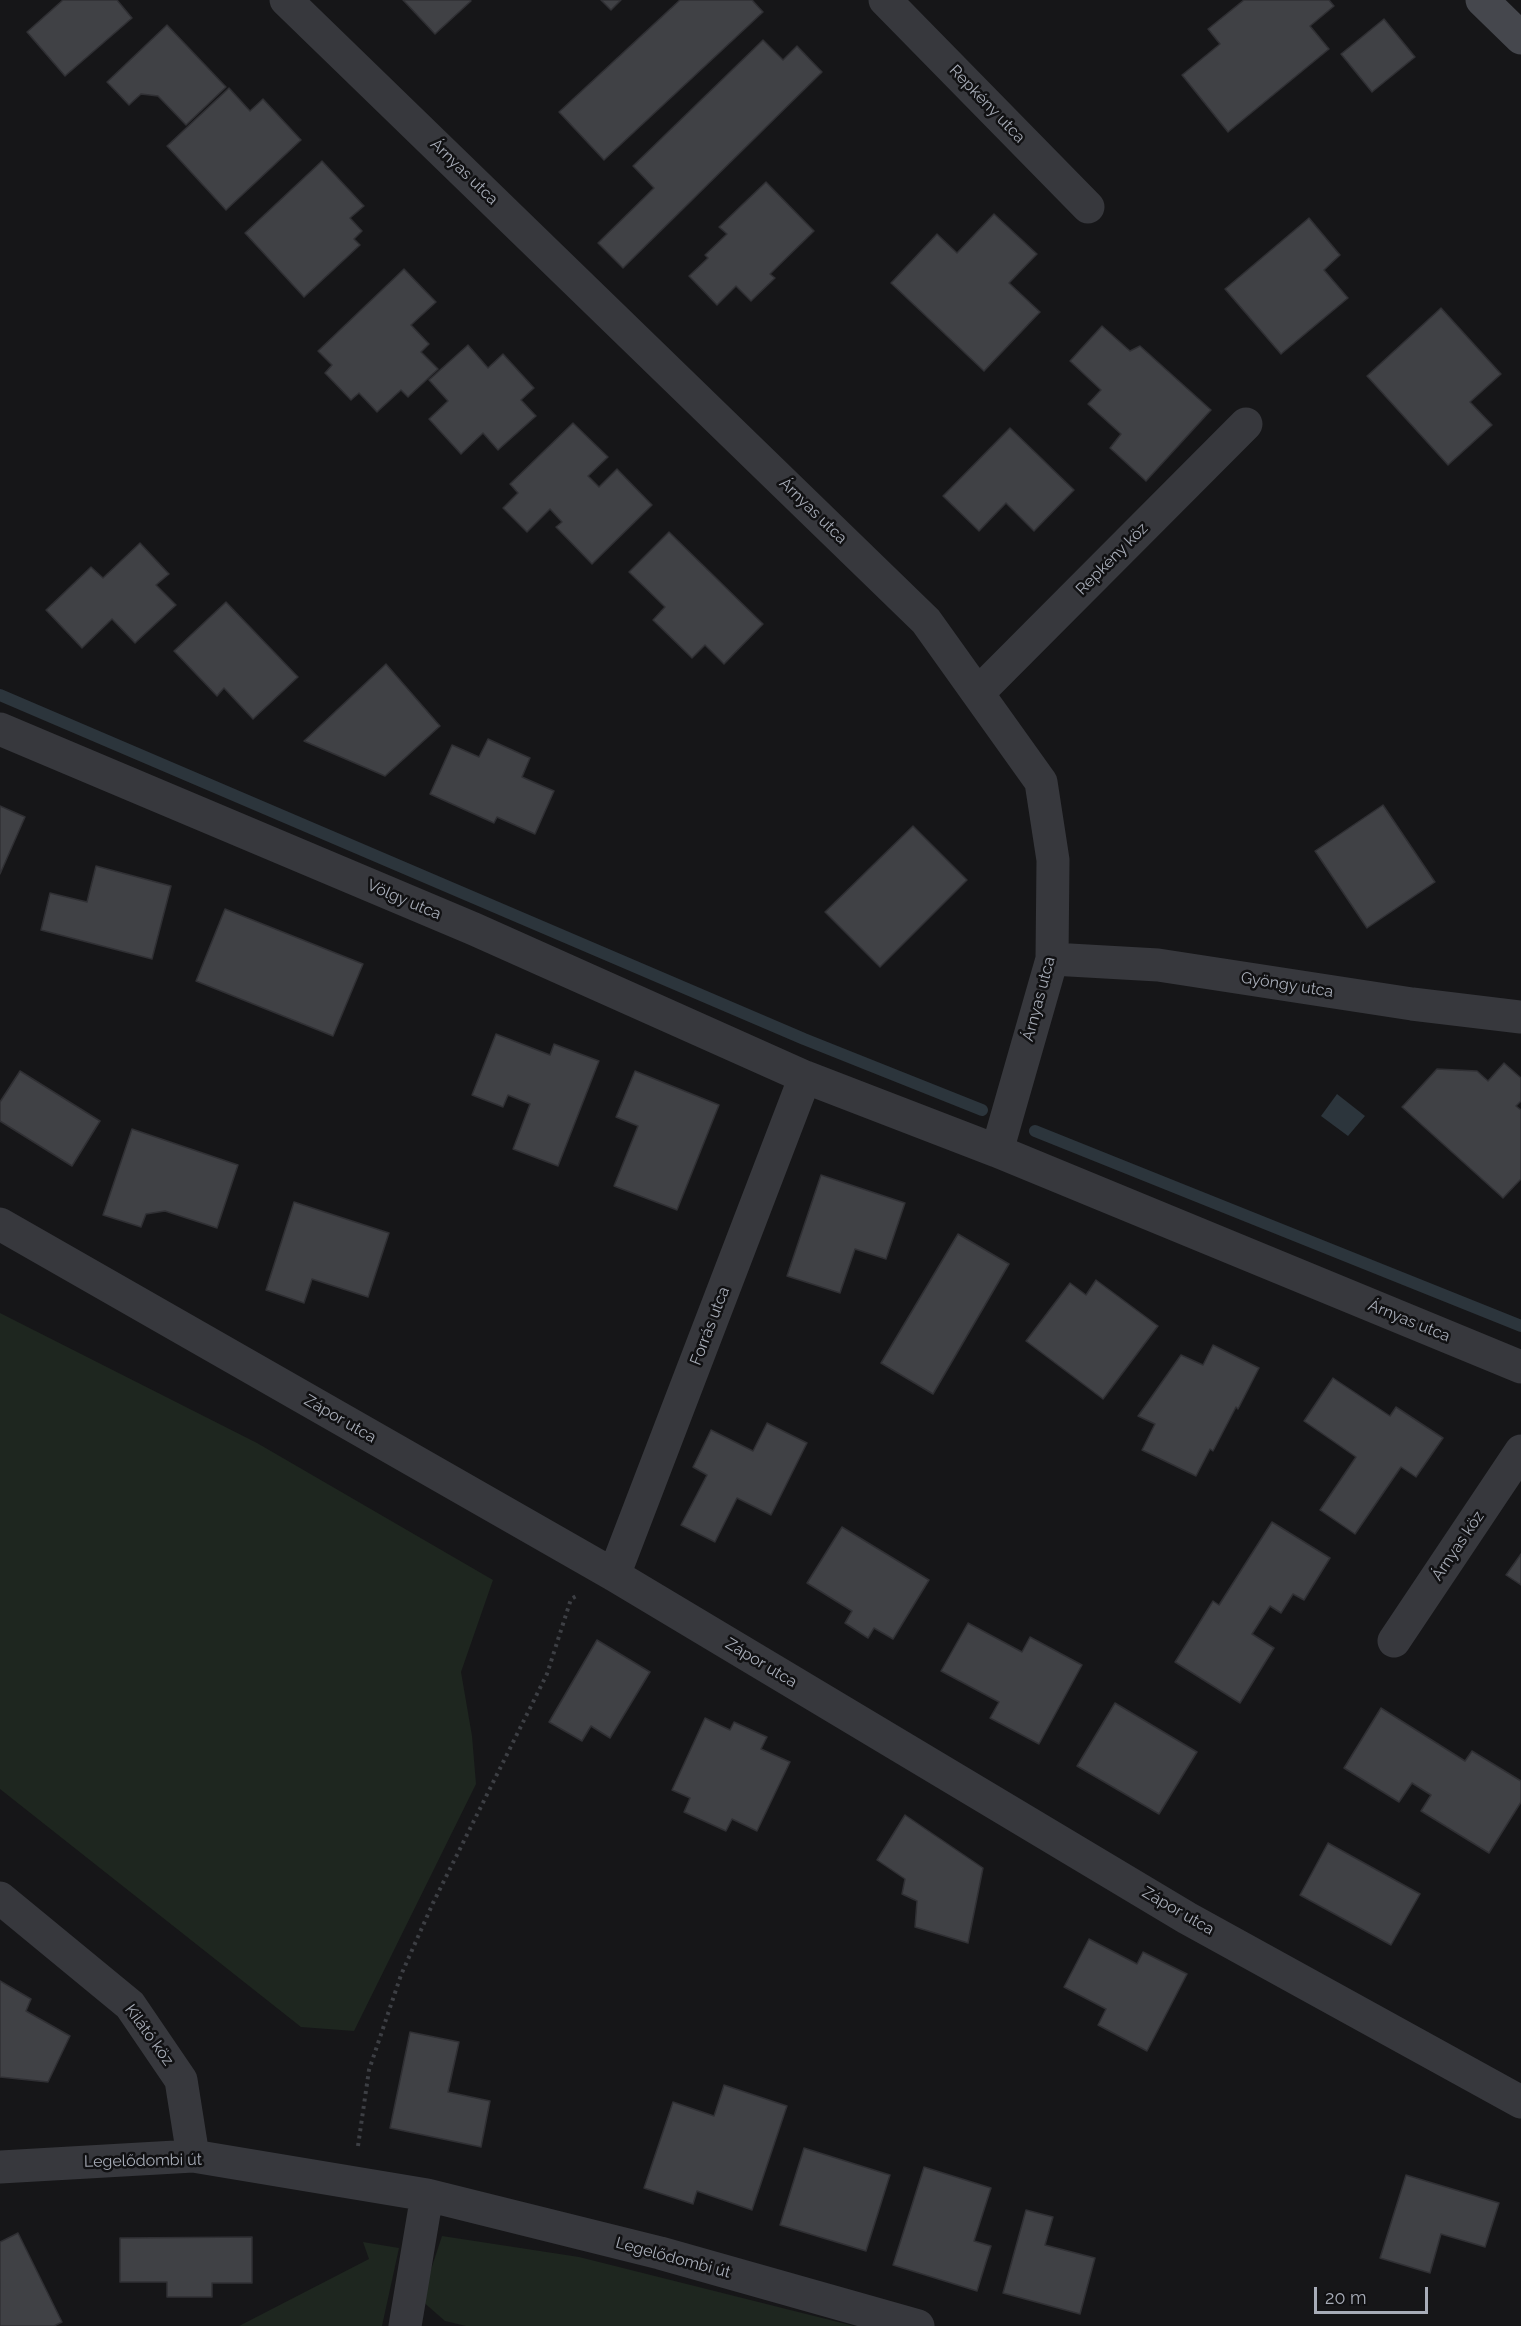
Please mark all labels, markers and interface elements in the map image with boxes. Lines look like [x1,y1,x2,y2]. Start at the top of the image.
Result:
street label: Repkény utca [945,61,1029,147]
street label: Árnyas utca [426,135,502,209]
street label: Árnyas utca [775,474,851,548]
street label: Repkény köz [1072,519,1152,599]
street label: Völgy utca [364,876,444,924]
street label: Árnyas utca [1018,955,1060,1043]
street label: Gyöngy utca [1239,968,1335,1002]
street label: Forrás utca [686,1284,734,1368]
street label: Árnyas utca [1365,1296,1453,1346]
street label: Zápor utca [301,1391,379,1447]
street label: Árnyas köz [1428,1508,1488,1584]
street label: Zápor utca [722,1634,800,1692]
street label: Zápor utca [1139,1883,1217,1939]
street label: Kilátó köz [120,2001,178,2069]
street label: Legelődombi út [84,2150,202,2172]
street label: Legelődombi út [613,2233,733,2283]
scale bar [1317,2275,1431,2313]
text: 20 m [1325,2287,1367,2308]

